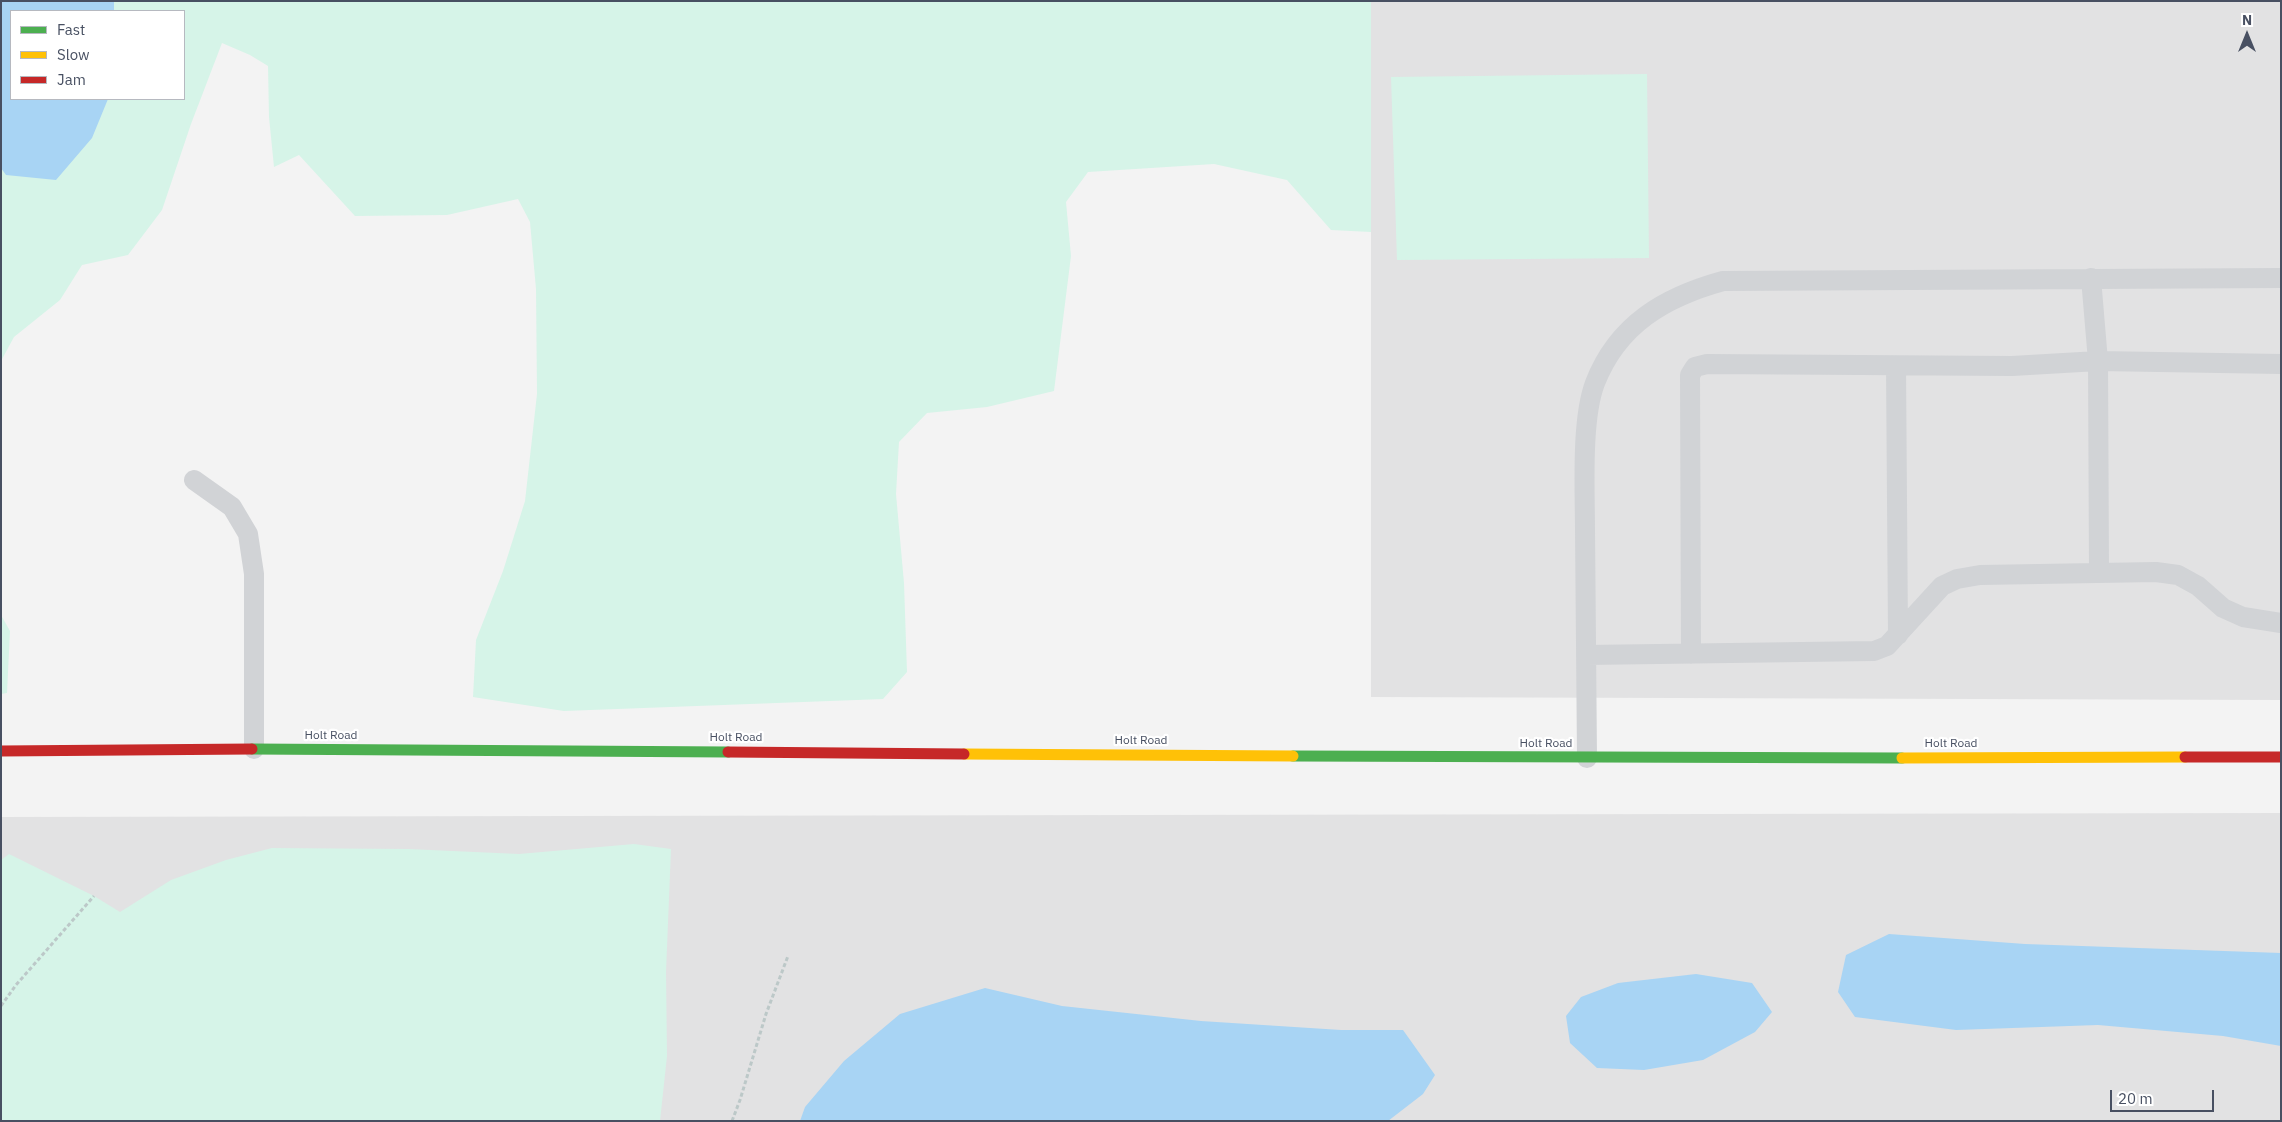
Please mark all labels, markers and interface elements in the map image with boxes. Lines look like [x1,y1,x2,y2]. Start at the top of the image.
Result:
legend [10,10,185,100]
north arrow [2222,10,2272,60]
text: N [2242,11,2252,29]
text: Fast [57,20,85,39]
text: Slow [57,45,90,64]
text: Jam [57,70,86,89]
street label: Holt Road [304,729,358,743]
street label: Holt Road [709,731,763,745]
street label: Holt Road [1114,734,1168,748]
street label: Holt Road [1519,737,1573,751]
street label: Holt Road [1924,737,1978,751]
scale bar [2112,1080,2216,1112]
text: 20 m [2118,1089,2153,1108]

